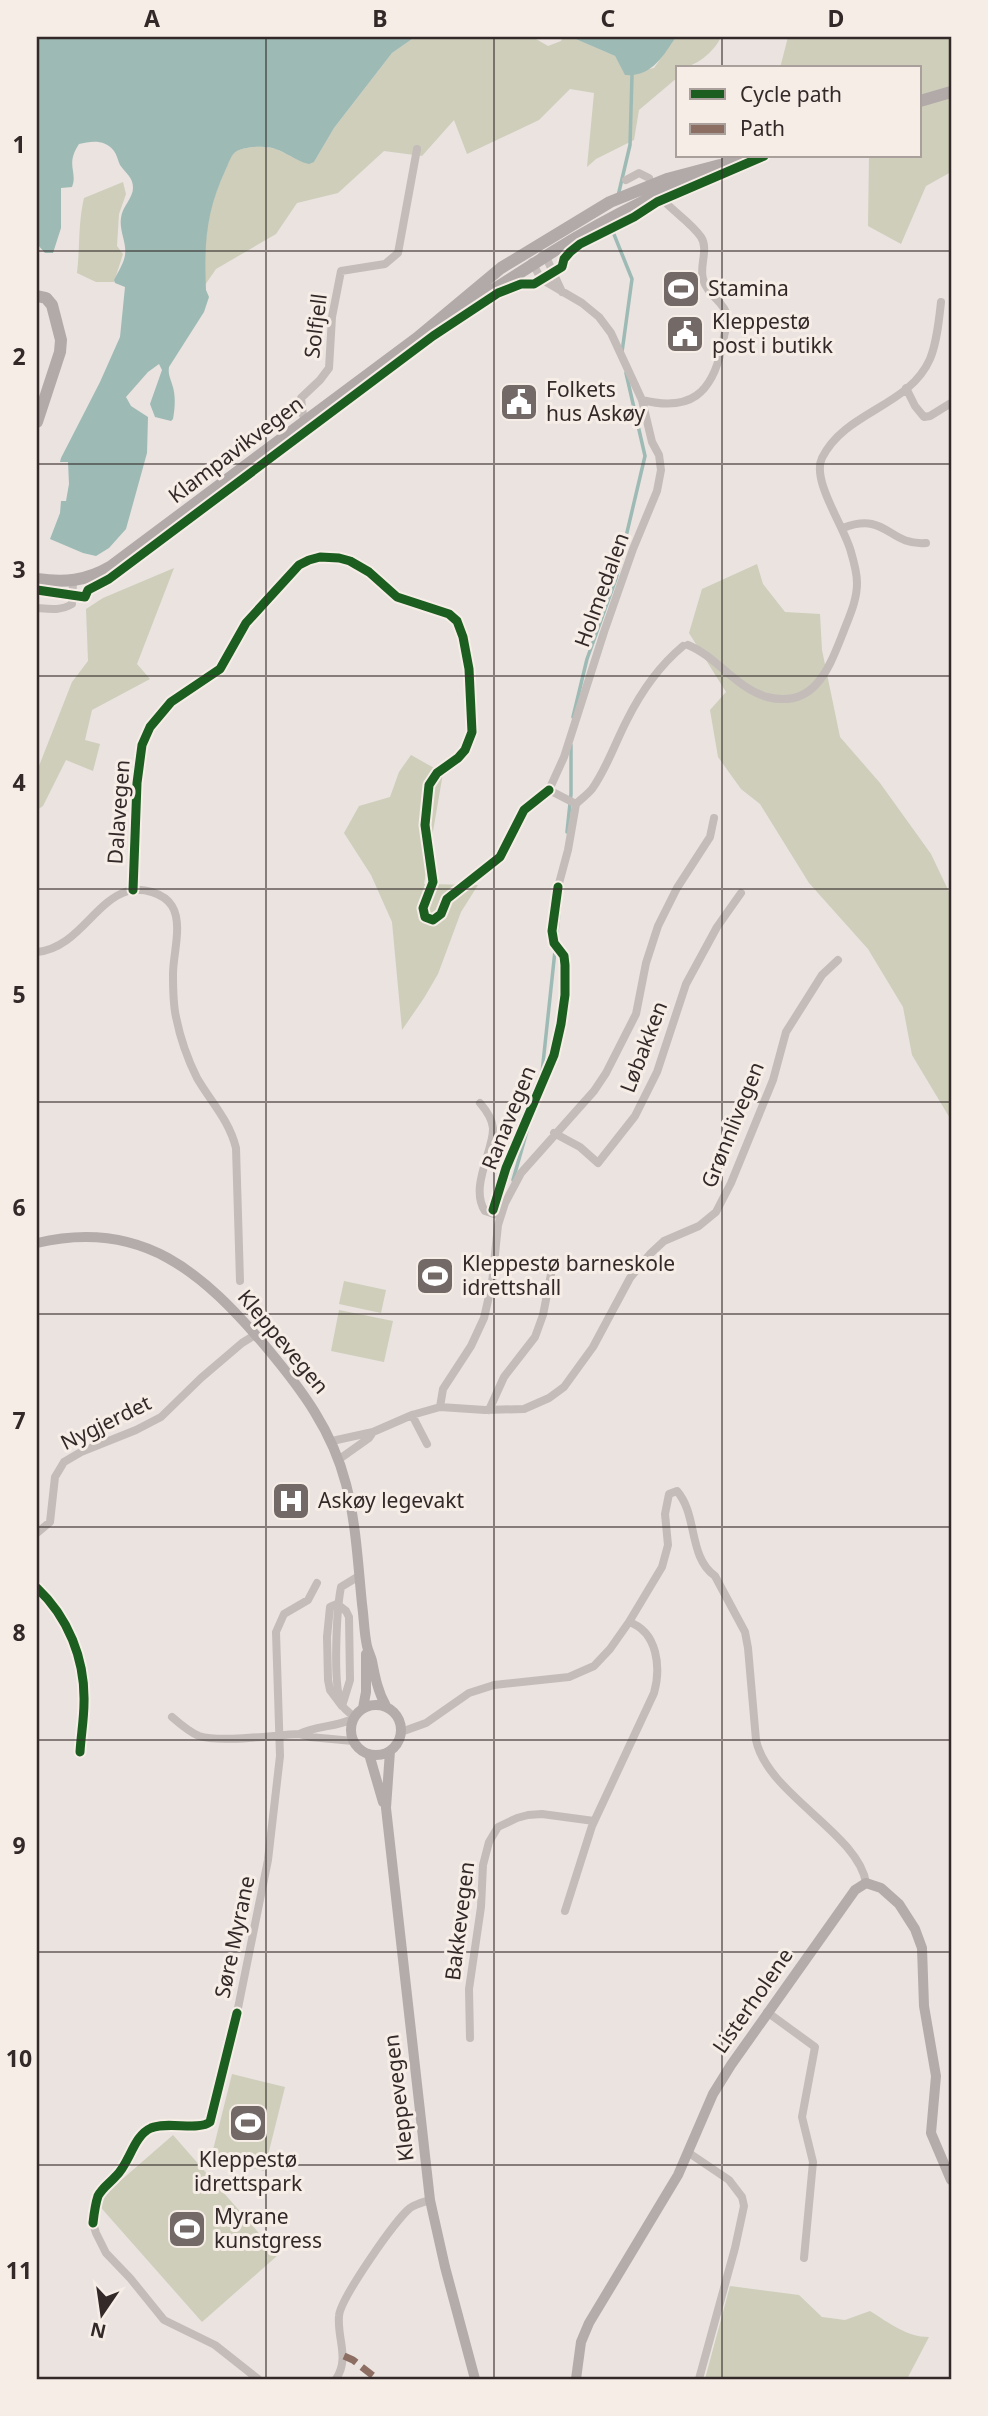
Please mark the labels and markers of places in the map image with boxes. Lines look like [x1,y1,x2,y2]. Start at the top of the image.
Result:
sports icon: Stamina [660,268,702,310]
place label: Stamina [708,274,789,302]
place label: Kleppestø post i butikk [712,307,834,359]
public building icon: Kleppestø post i butikk [664,313,706,355]
place label: Folkets hus Askøy [546,375,645,427]
public building icon: Folkets hus Askøy [498,381,540,423]
place label: Kleppestø barneskole idrettshall [462,1249,675,1301]
sports icon: Kleppestø barneskole idrettshall [414,1255,456,1297]
hospital icon: Askøy legevakt [270,1480,312,1522]
place label: Askøy legevakt [318,1486,464,1514]
sports icon: Kleppestø idrettspark [227,2102,269,2144]
place label: Kleppestø idrettspark [194,2145,303,2197]
place label: Myrane kunstgress [214,2202,322,2254]
sports icon: Myrane kunstgress [166,2208,208,2250]

